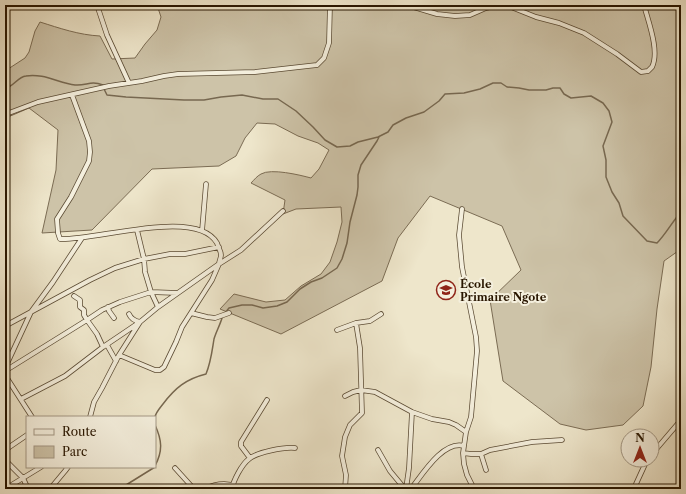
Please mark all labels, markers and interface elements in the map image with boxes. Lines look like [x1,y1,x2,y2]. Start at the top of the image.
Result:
place label: École Primaire Ngote [460,277,547,304]
school or university icon: École Primaire Ngote [435,279,457,301]
legend [26,416,156,468]
text: Route [62,424,97,439]
north arrow [620,428,660,468]
text: N [635,431,645,445]
text: Parc [62,444,87,459]

